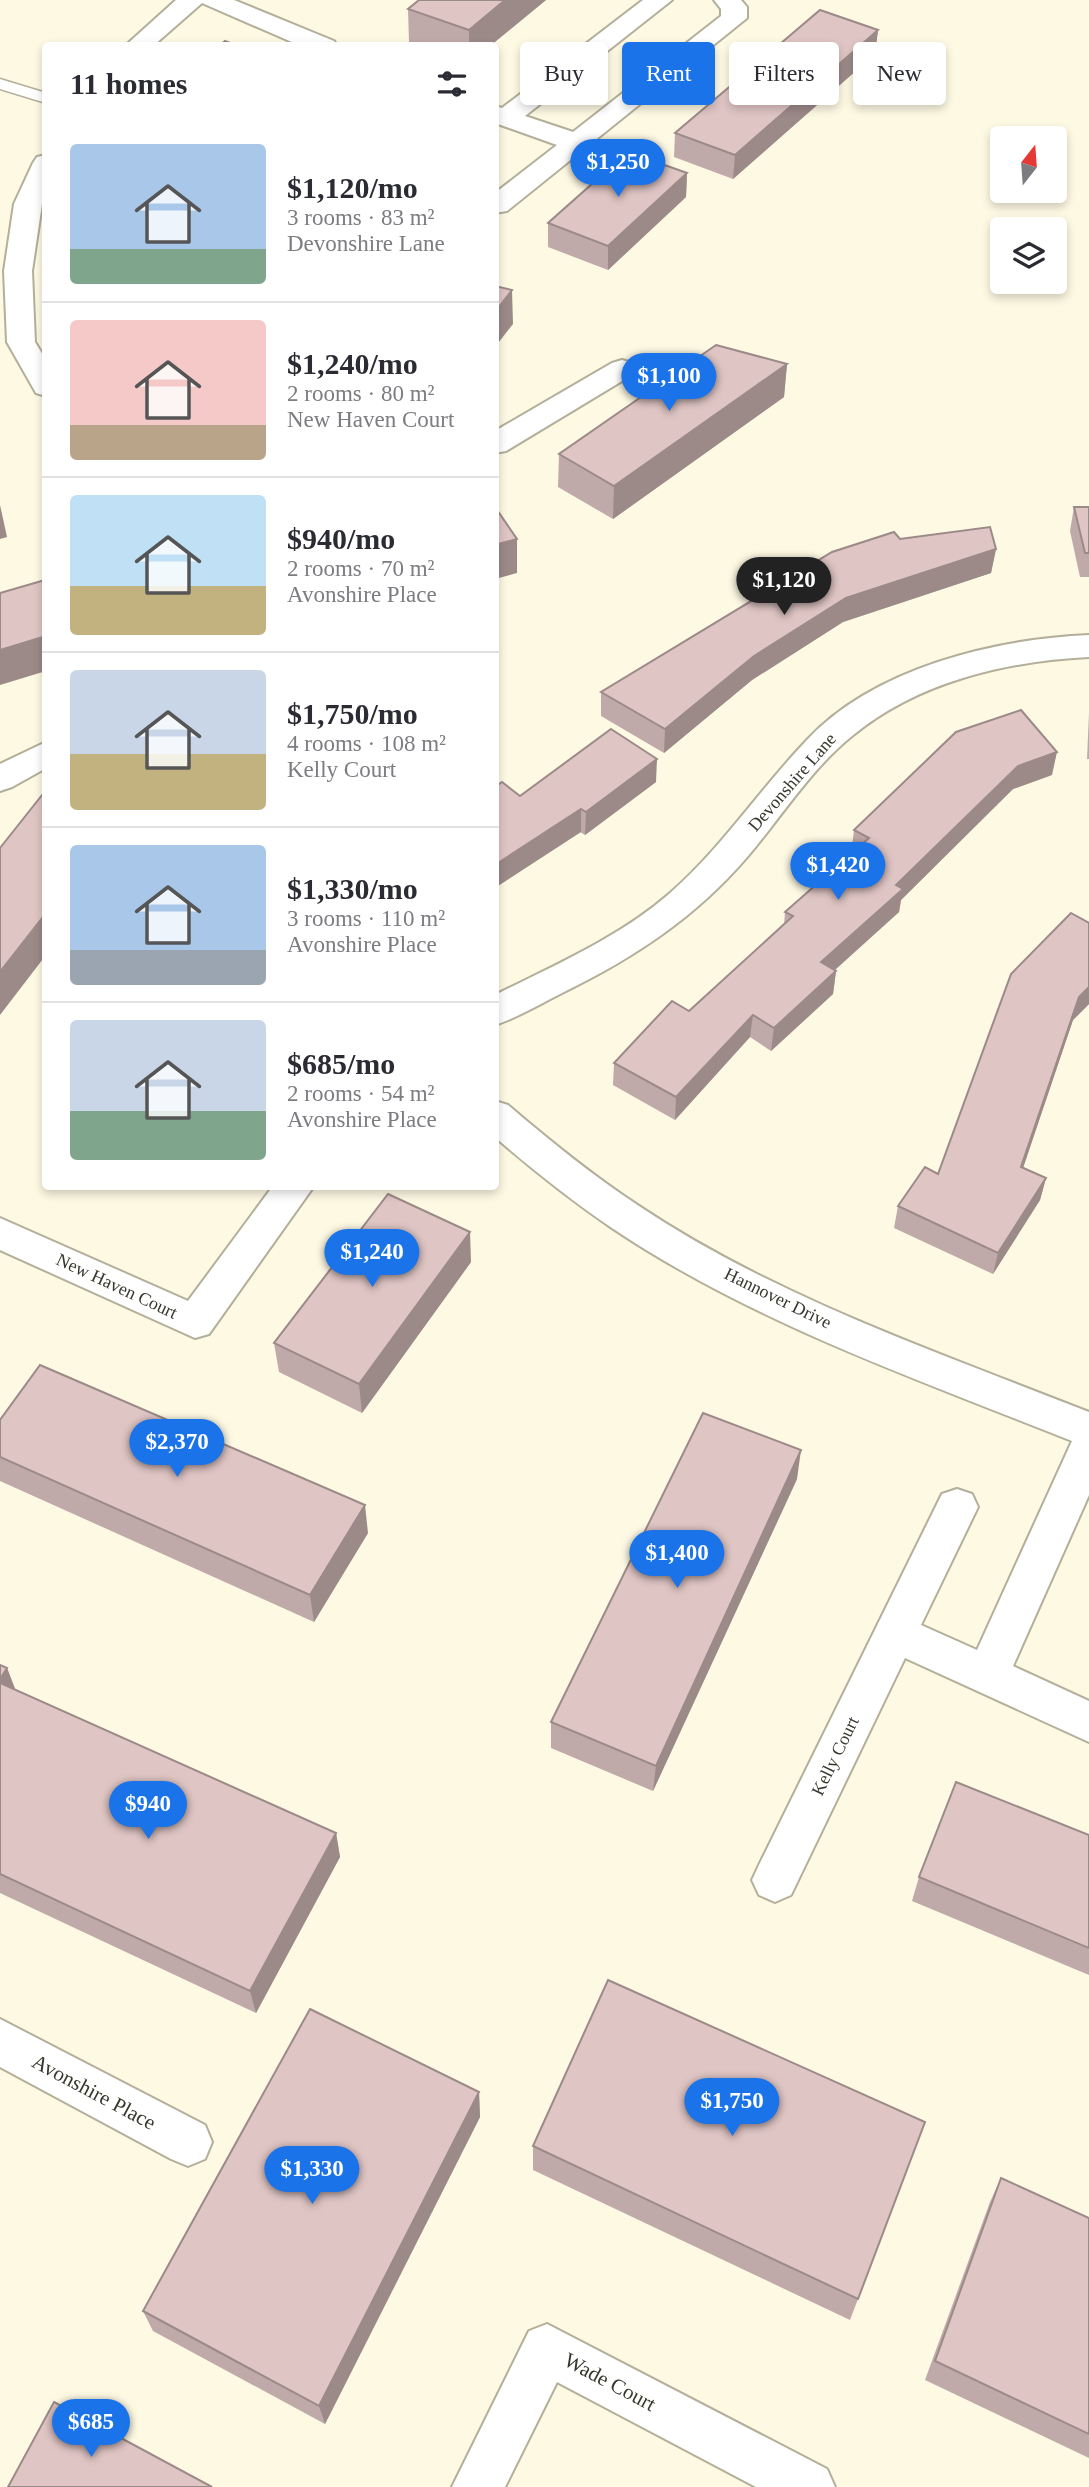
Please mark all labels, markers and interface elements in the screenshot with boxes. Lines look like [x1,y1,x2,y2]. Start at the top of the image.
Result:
chip: Buy [520,42,608,105]
chip: Rent [622,42,715,105]
chip: Filters [729,42,839,105]
chip: New [853,42,946,105]
icon: filters [433,65,471,103]
text: 11 homes [70,67,188,100]
north arrow [990,126,1068,203]
map controls [990,126,1067,294]
pin: $1,250 [561,140,675,199]
text: $1,250 [586,149,650,174]
text: $1,120/mo [287,171,418,204]
icon: home [126,172,210,256]
text: 3 rooms · 83 m² [287,205,434,230]
button: layers [990,217,1067,294]
text: Devonshire Lane [287,231,445,256]
text: $1,240/mo [287,347,418,380]
icon: home [126,348,210,432]
pin: $1,100 [612,354,726,413]
text: $1,100 [637,363,701,388]
text: 2 rooms · 80 m² [287,381,434,406]
text: New Haven Court [287,407,454,432]
text: $940/mo [287,522,395,555]
icon: home [126,523,210,607]
text: 2 rooms · 70 m² [287,556,434,581]
pin: $1,120 [727,558,841,617]
text: $1,120 [752,567,816,592]
text: Avonshire Place [287,582,437,607]
text: $1,750/mo [287,697,418,730]
icon: home [126,698,210,782]
street label: Devonshire Lane [744,729,840,835]
text: 4 rooms · 108 m² [287,731,446,756]
text: Kelly Court [287,757,396,782]
pin: $1,420 [781,842,895,902]
text: $1,420 [806,852,870,877]
text: $1,330/mo [287,872,418,905]
icon: home [126,873,210,957]
text: 3 rooms · 110 m² [287,906,445,931]
text: Avonshire Place [287,932,437,957]
text: $685/mo [287,1047,395,1080]
icon: home [126,1048,210,1132]
text: 2 rooms · 54 m² [287,1081,434,1106]
text: Avonshire Place [287,1107,437,1132]
pin: $1,240 [315,1230,429,1289]
text: $1,240 [340,1239,404,1264]
street label: New Haven Court [53,1249,181,1323]
street label: Hannover Drive [721,1263,835,1333]
pin: $2,370 [120,1420,234,1479]
text: $2,370 [145,1429,209,1454]
pin: $1,400 [620,1530,734,1590]
text: $1,400 [645,1540,709,1565]
street label: Kelly Court [807,1713,863,1799]
pin: $940 [107,1782,189,1841]
text: $940 [125,1791,171,1816]
street label: Avonshire Place [28,2049,160,2135]
pin: $1,750 [675,2078,789,2138]
text: $1,750 [700,2088,764,2113]
pin: $1,330 [255,2146,369,2206]
text: $1,330 [280,2156,344,2181]
street label: Wade Court [560,2348,660,2416]
pin: $685 [50,2400,132,2459]
text: $685 [68,2409,114,2434]

